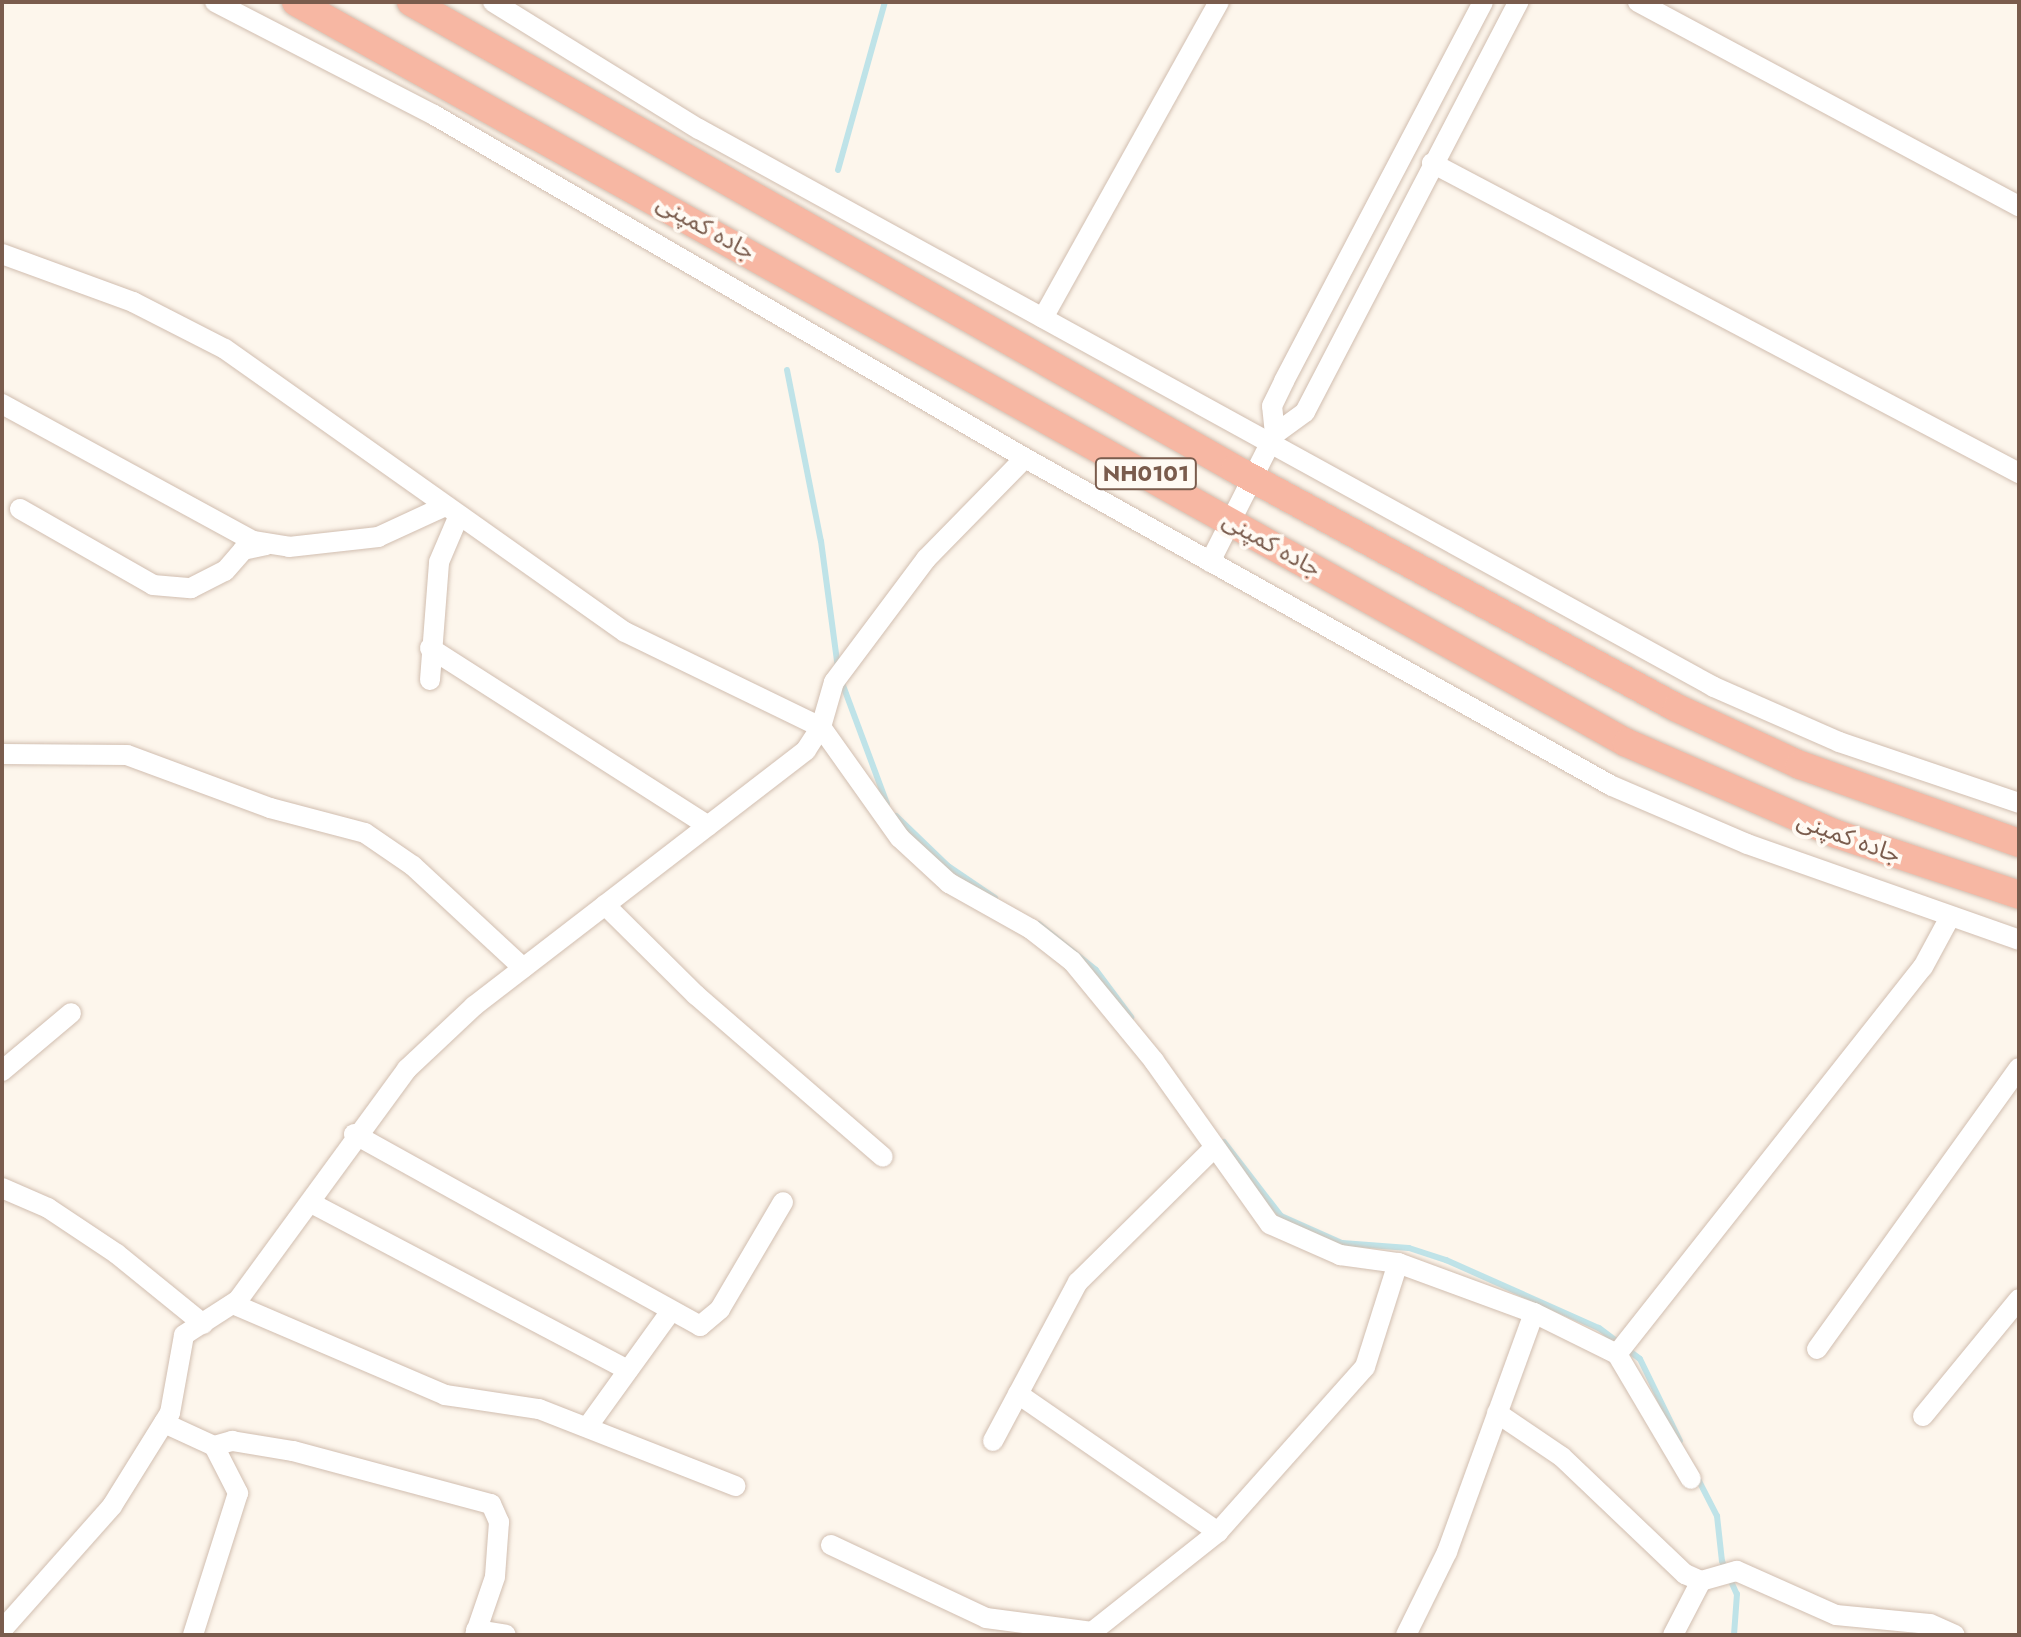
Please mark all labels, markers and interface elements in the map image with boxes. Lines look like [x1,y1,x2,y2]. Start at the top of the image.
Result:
street label: جاده کمپنی [652,188,760,266]
road number: NH0101 [1094,456,1198,492]
street label: جاده کمپنی [1218,505,1326,583]
street label: جاده کمپنی [1793,805,1905,869]

